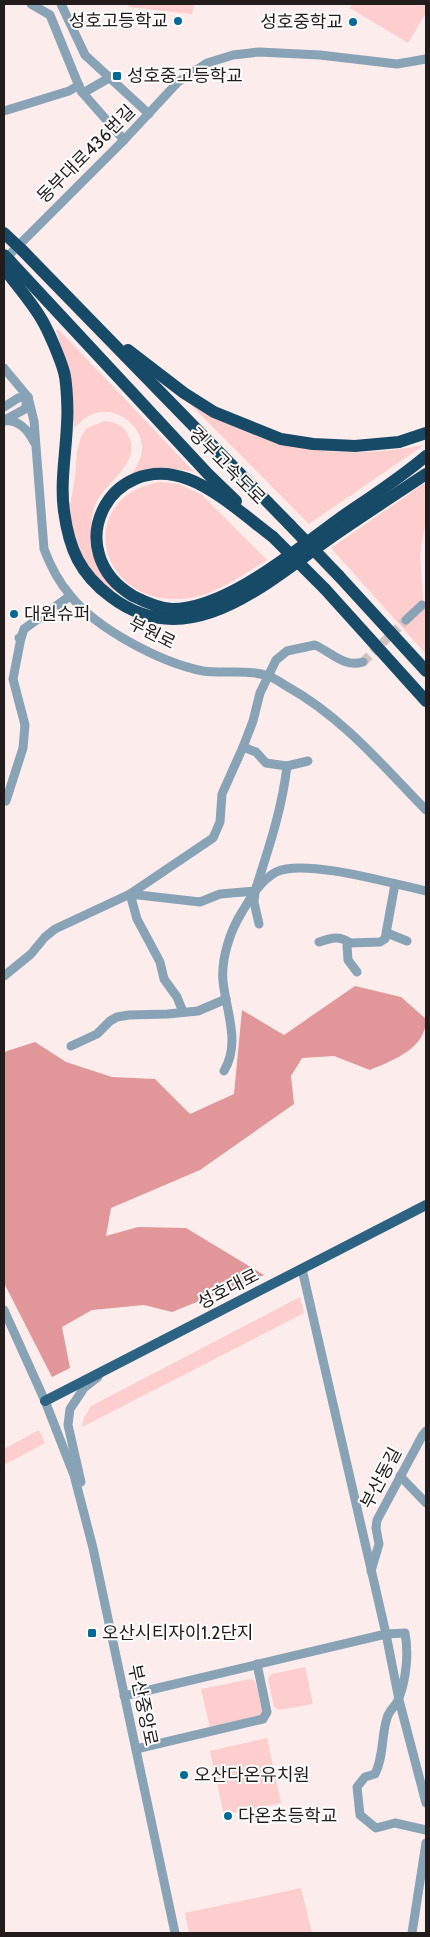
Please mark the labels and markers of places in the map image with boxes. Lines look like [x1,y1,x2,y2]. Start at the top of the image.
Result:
place label: 성호고등학교 [69,10,168,32]
place label: 성호중학교 [260,11,343,33]
marker: 성호고등학교 [172,15,184,27]
marker: 성호중학교 [347,16,359,28]
place label: 성호중고등학교 [127,65,243,87]
marker: 성호중고등학교 [111,70,123,82]
place label: 대원슈퍼 [24,603,90,625]
marker: 대원슈퍼 [8,608,20,620]
place label: 오산시티자이1.2단지 [102,1622,254,1644]
marker: 오산시티자이1.2단지 [86,1627,98,1639]
place label: 오산다온유치원 [194,1764,310,1786]
marker: 오산다온유치원 [178,1769,190,1781]
place label: 다온초등학교 [238,1805,337,1827]
marker: 다온초등학교 [222,1810,234,1822]

